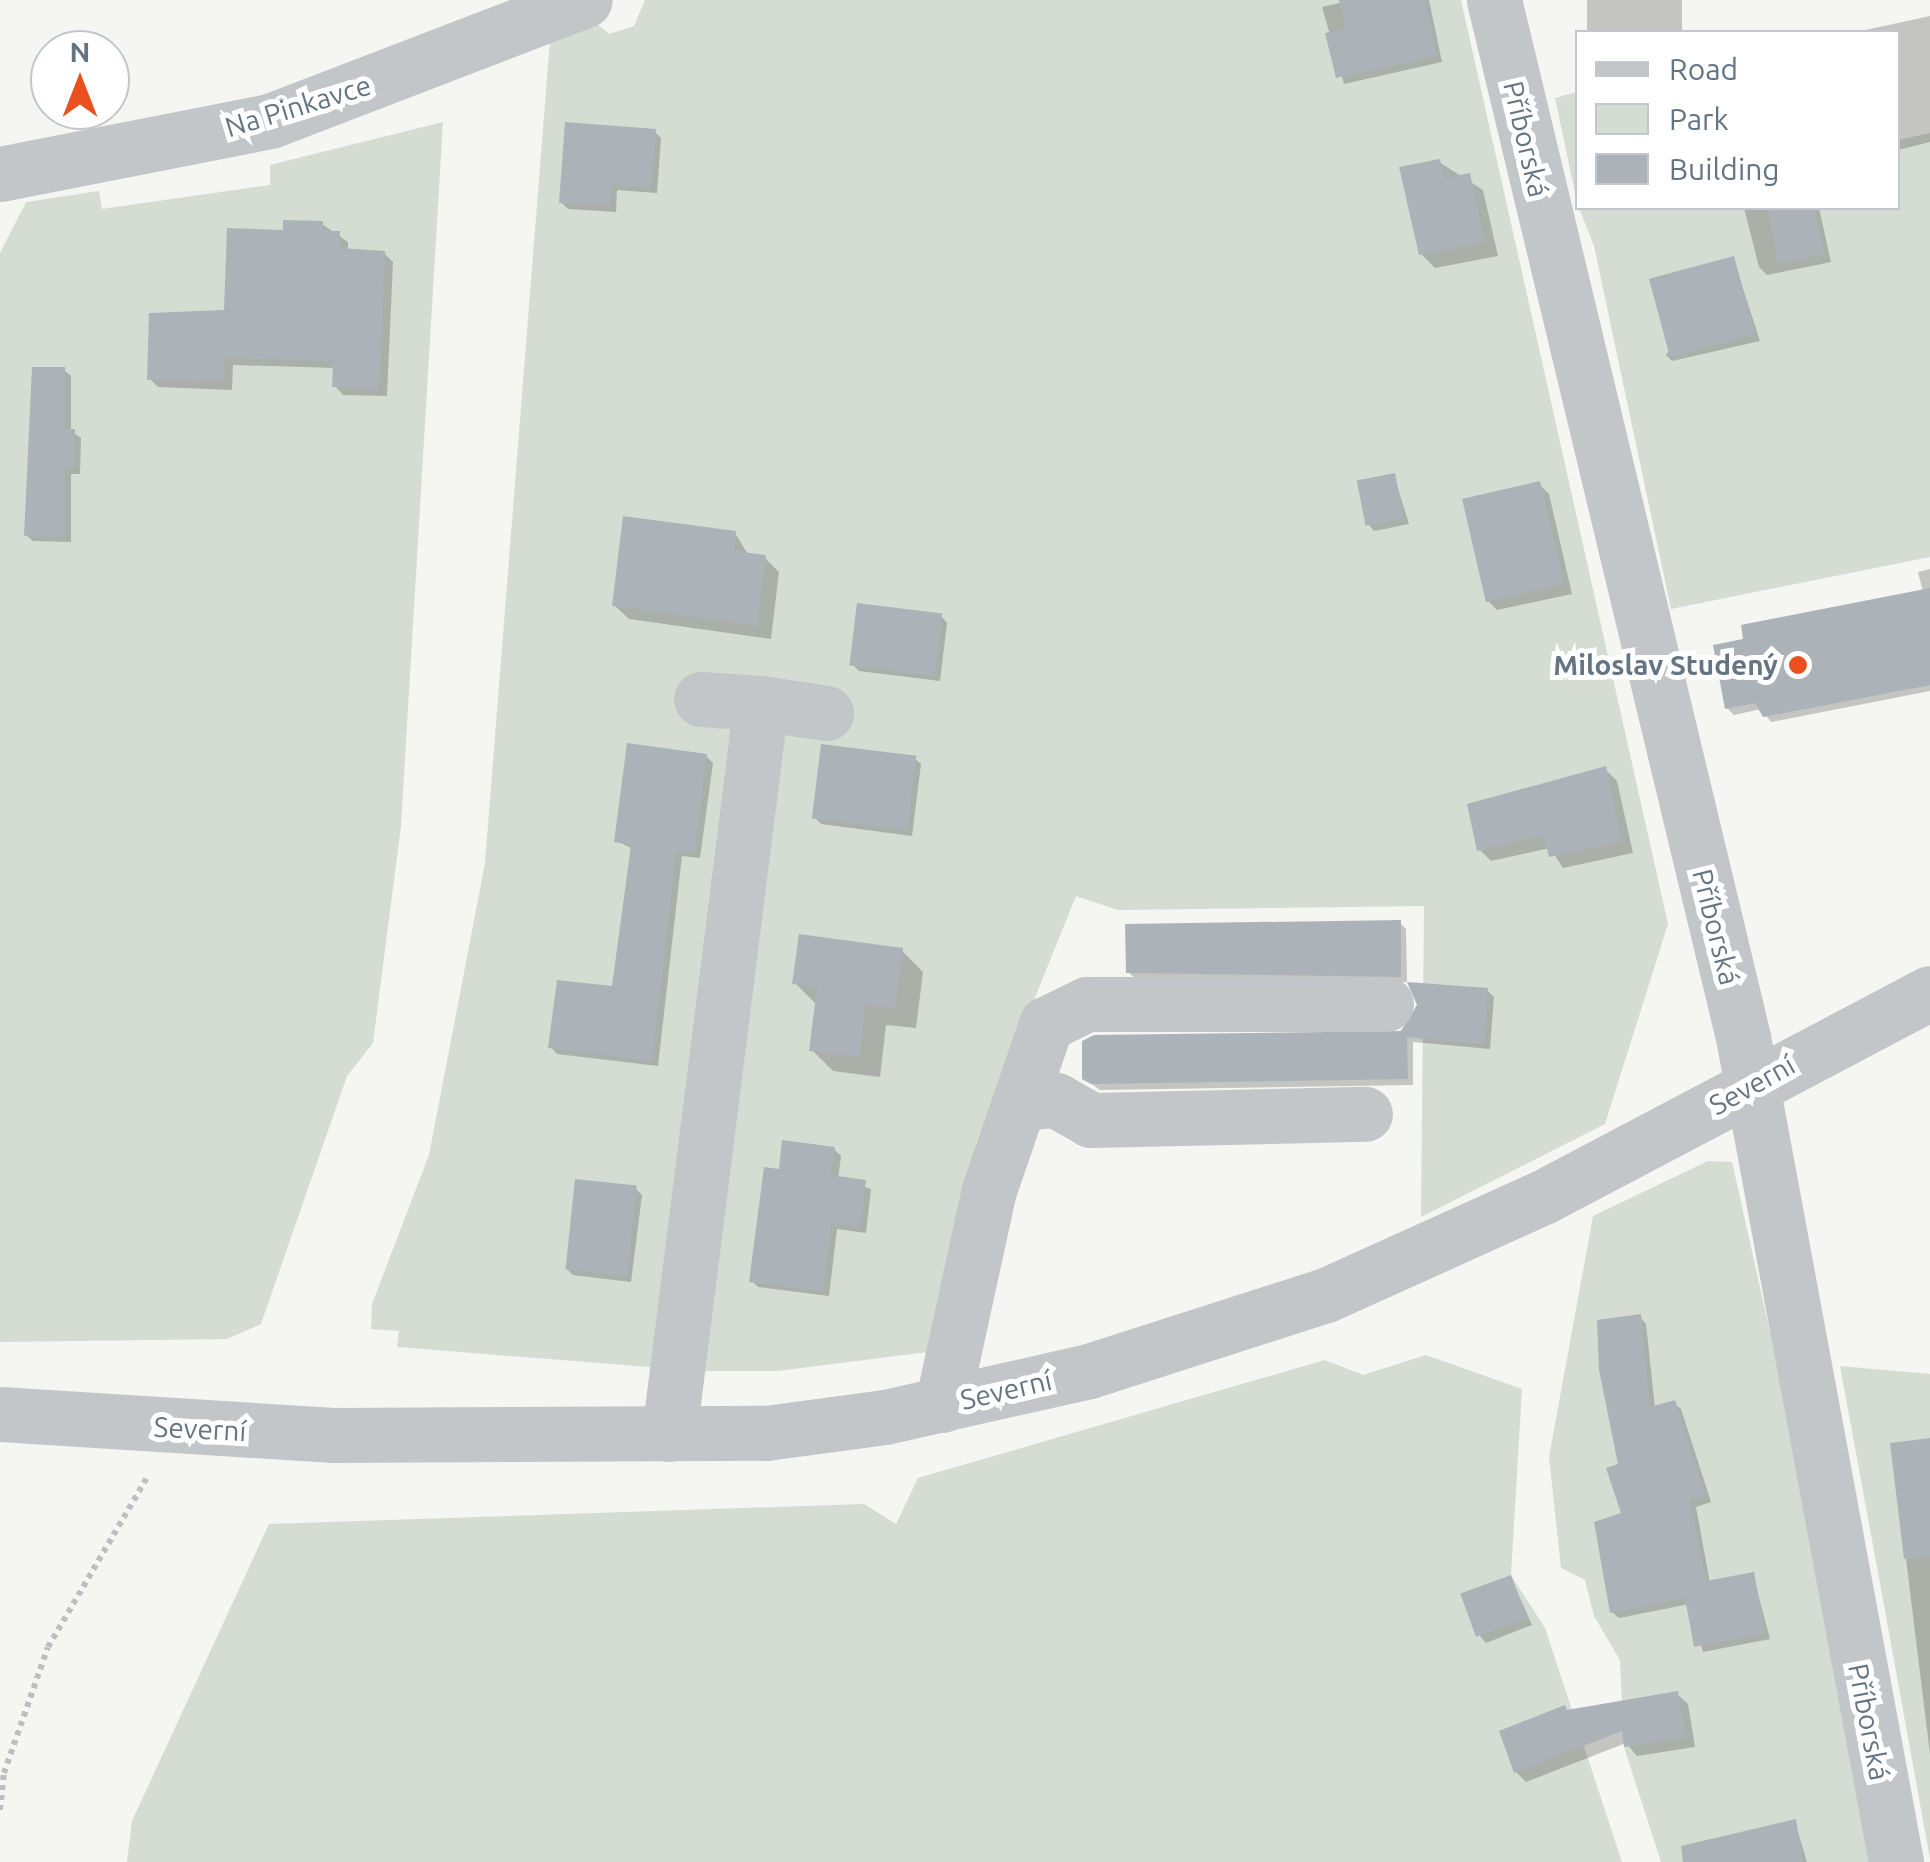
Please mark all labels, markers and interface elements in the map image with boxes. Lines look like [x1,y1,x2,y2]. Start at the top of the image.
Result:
north arrow [30,30,130,130]
legend [1575,30,1900,210]
text: N [70,36,90,67]
text: Road [1669,52,1738,86]
street label: Na Pinkavce [221,68,375,144]
street label: Příborská [1496,78,1556,200]
text: Park [1669,102,1729,136]
text: Building [1669,152,1780,186]
place label: Miloslav Studený [1553,648,1778,682]
marker: Miloslav Studený [1787,654,1809,676]
street label: Příborská [1685,866,1747,988]
street label: Severní [1703,1048,1801,1122]
street label: Severní [957,1363,1055,1417]
street label: Severní [153,1410,247,1448]
street label: Příborská [1841,1661,1897,1783]

